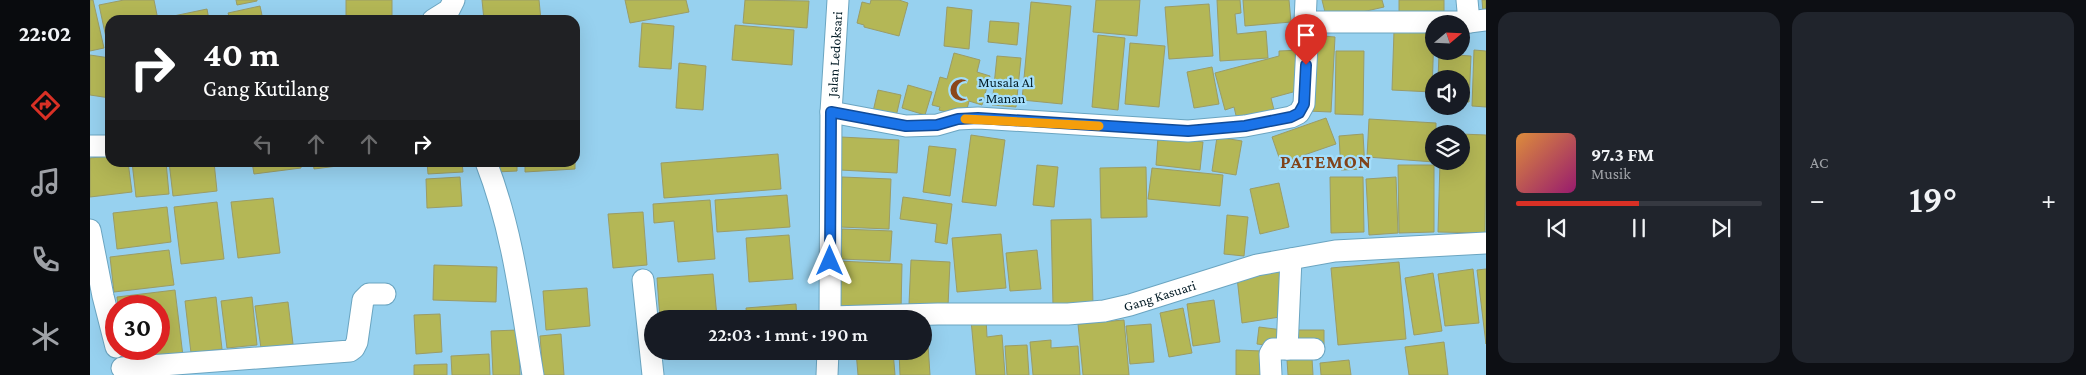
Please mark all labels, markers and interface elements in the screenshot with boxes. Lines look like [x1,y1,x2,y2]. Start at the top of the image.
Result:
street label: Jalan Ledoksari [824,11,845,99]
pin [1285,14,1327,65]
north arrow [1425,15,1470,60]
map controls [1425,15,1470,170]
text: 22:02 [19,21,71,46]
icon: arrive [1292,21,1320,49]
icon: right [120,35,185,100]
text: 40 m [203,35,280,74]
button: sound [1425,70,1470,115]
place label: Musala Al - Manan [978,74,1034,106]
text: Gang Kutilang [203,76,329,101]
mosque icon: Musala Al - Manan [948,77,974,103]
icon: directions [28,88,63,123]
button: layers [1425,125,1470,170]
icon: left [249,130,277,158]
icon: ahead [302,130,330,158]
icon: ahead [355,130,383,158]
icon: right [408,130,436,158]
text: 97.3 FM [1591,144,1654,165]
district label: PATEMON [1280,151,1372,172]
text: AC [1810,154,1828,171]
icon: music [28,165,63,200]
text: Musik [1591,165,1631,182]
text: 19° [1909,178,1957,220]
text: − [1810,184,1825,215]
text: + [2041,184,2056,215]
icon: previous [1543,214,1571,242]
icon: pause [1625,214,1653,242]
icon: next [1707,214,1735,242]
position arrow [803,234,855,286]
icon: phone [28,242,63,277]
street label: Gang Kasuari [1122,277,1198,314]
speed limit sign: 30 [105,295,170,360]
icon: climate [28,319,63,354]
text: 22:03 · 1 mnt · 190 m [708,324,868,345]

